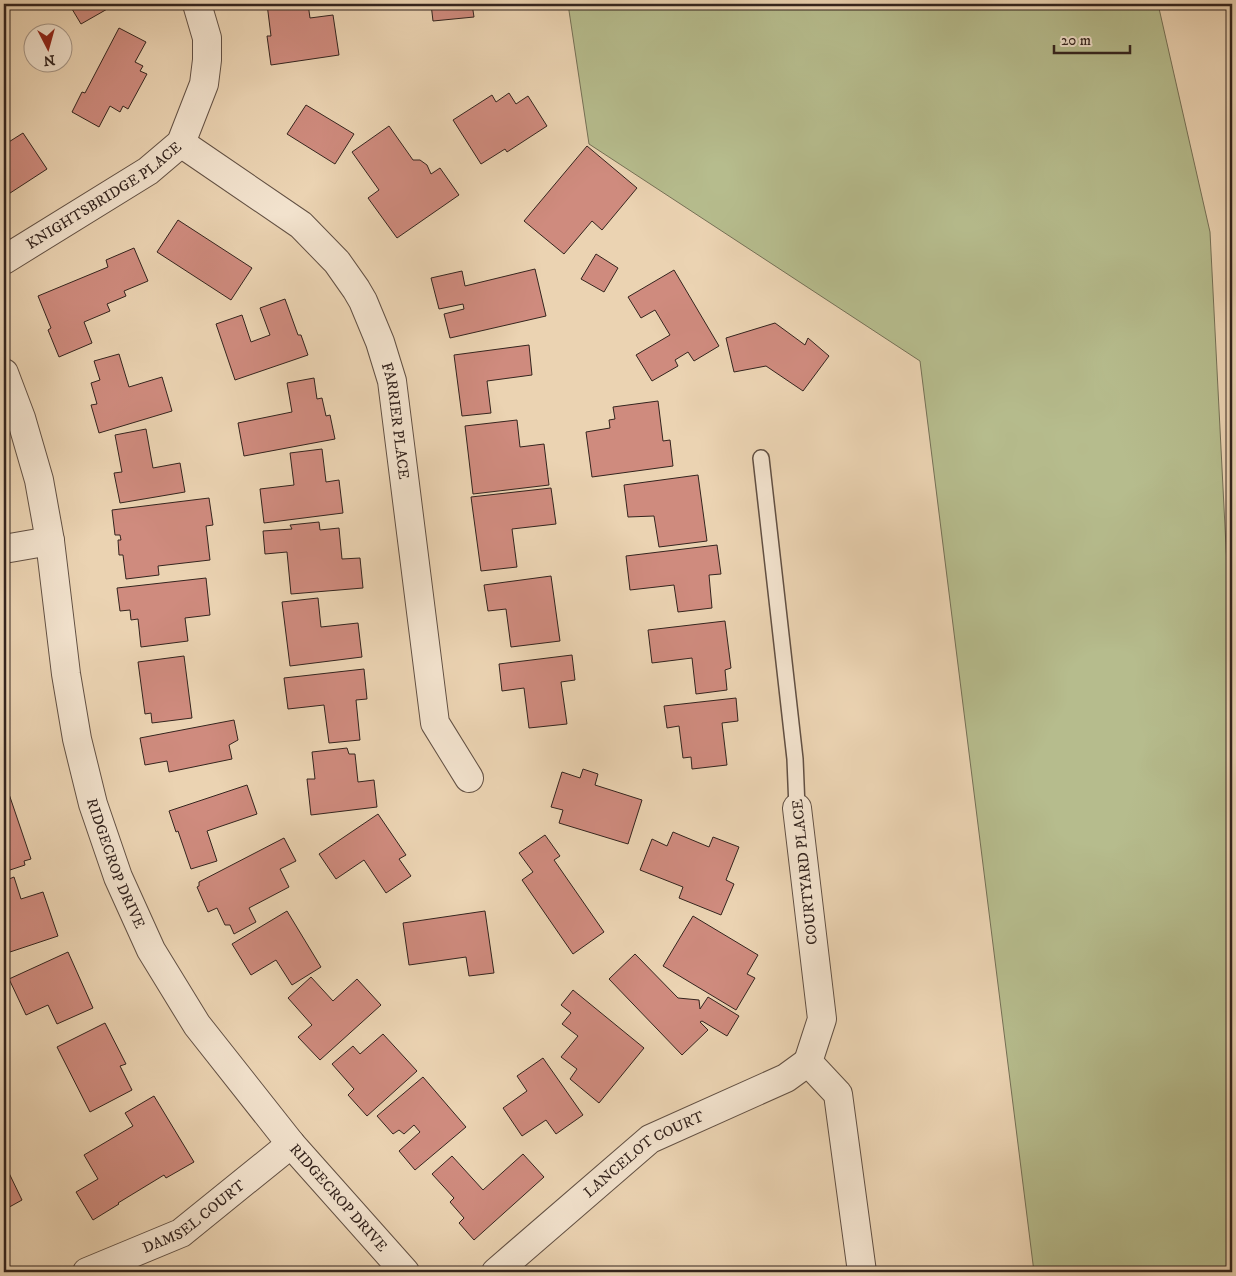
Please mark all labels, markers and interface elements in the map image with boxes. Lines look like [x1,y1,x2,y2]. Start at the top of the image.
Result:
north arrow [22,22,72,72]
scale bar [1054,22,1130,54]
text: 20 m [1061,31,1091,50]
text: N [42,50,56,70]
street label: KNIGHTSBRIDGE PLACE [23,137,186,253]
street label: FARRIER PLACE [377,360,414,481]
street label: RIDGECROP DRIVE [82,796,150,932]
street label: COURTYARD PLACE [788,798,822,946]
street label: LANCELOT COURT [579,1106,707,1202]
street label: RIDGECROP DRIVE [286,1140,392,1256]
street label: DAMSEL COURT [140,1175,249,1257]

